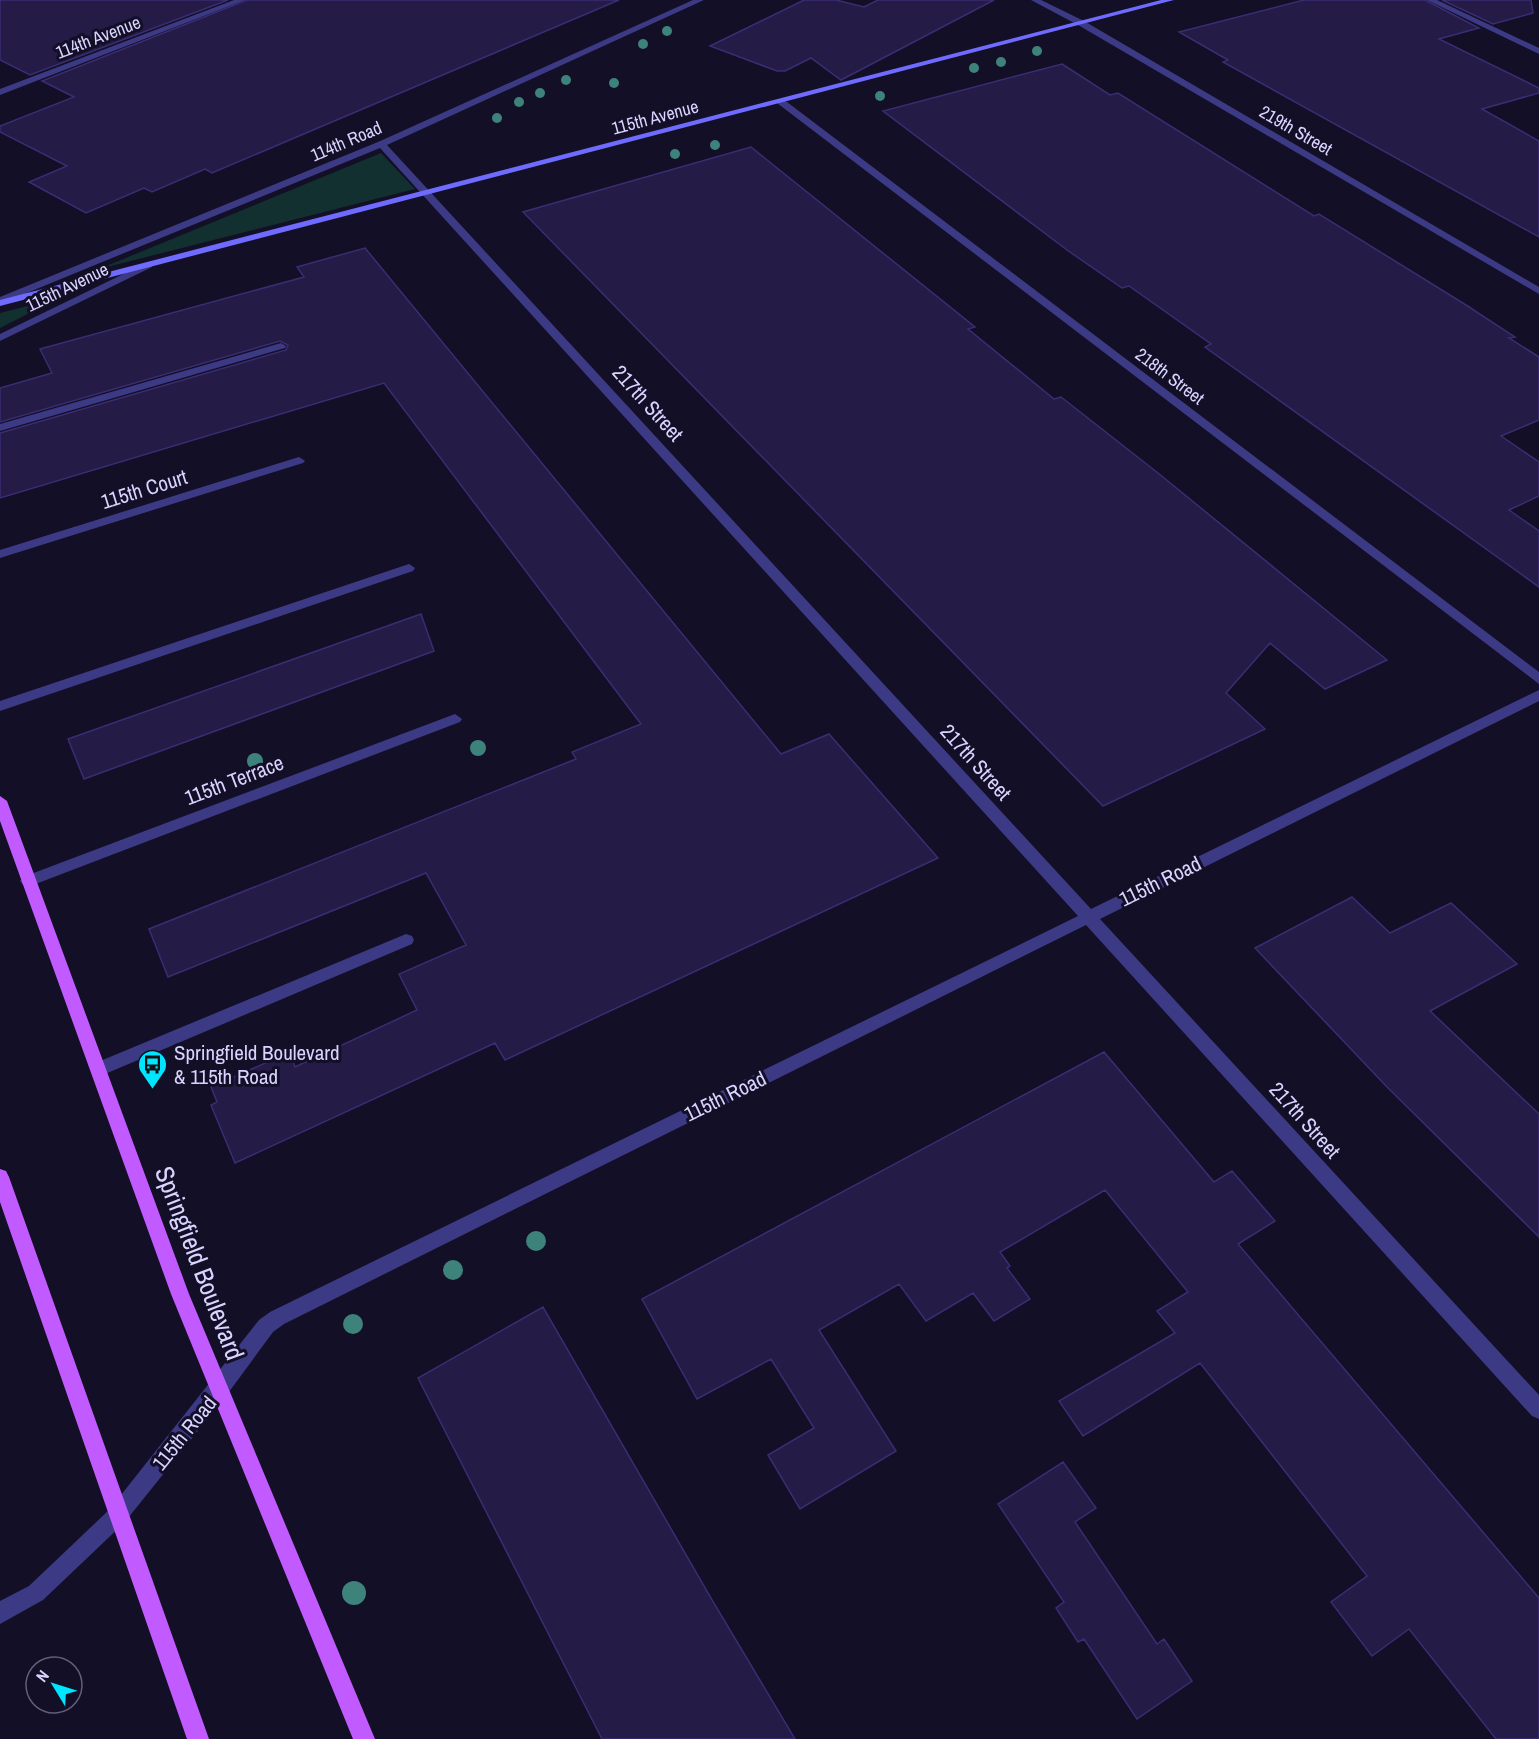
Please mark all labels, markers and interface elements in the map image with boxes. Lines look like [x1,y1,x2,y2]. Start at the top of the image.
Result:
street label: 114th Avenue [52,9,144,65]
street label: 115th Avenue [609,93,701,141]
street label: 219th Street [1255,99,1337,161]
street label: 114th Road [306,115,386,167]
street label: 115th Avenue [22,256,112,318]
street label: 218th Street [1130,342,1210,410]
street label: 217th Street [606,358,690,448]
street label: 115th Court [97,462,191,516]
street label: 217th Street [934,717,1018,807]
street label: 115th Terrace [180,748,288,812]
street label: 115th Road [1114,849,1206,913]
place label: Springfield Boulevard & 115th Road [174,1038,340,1091]
bus stop icon: Springfield Boulevard & 115th Road [137,1048,169,1090]
street label: 115th Road [679,1064,771,1128]
street label: 217th Street [1263,1075,1347,1165]
street label: Springfield Boulevard [147,1161,253,1365]
street label: 115th Road [145,1390,223,1476]
north arrow [24,1655,84,1715]
text: N [31,1665,54,1686]

